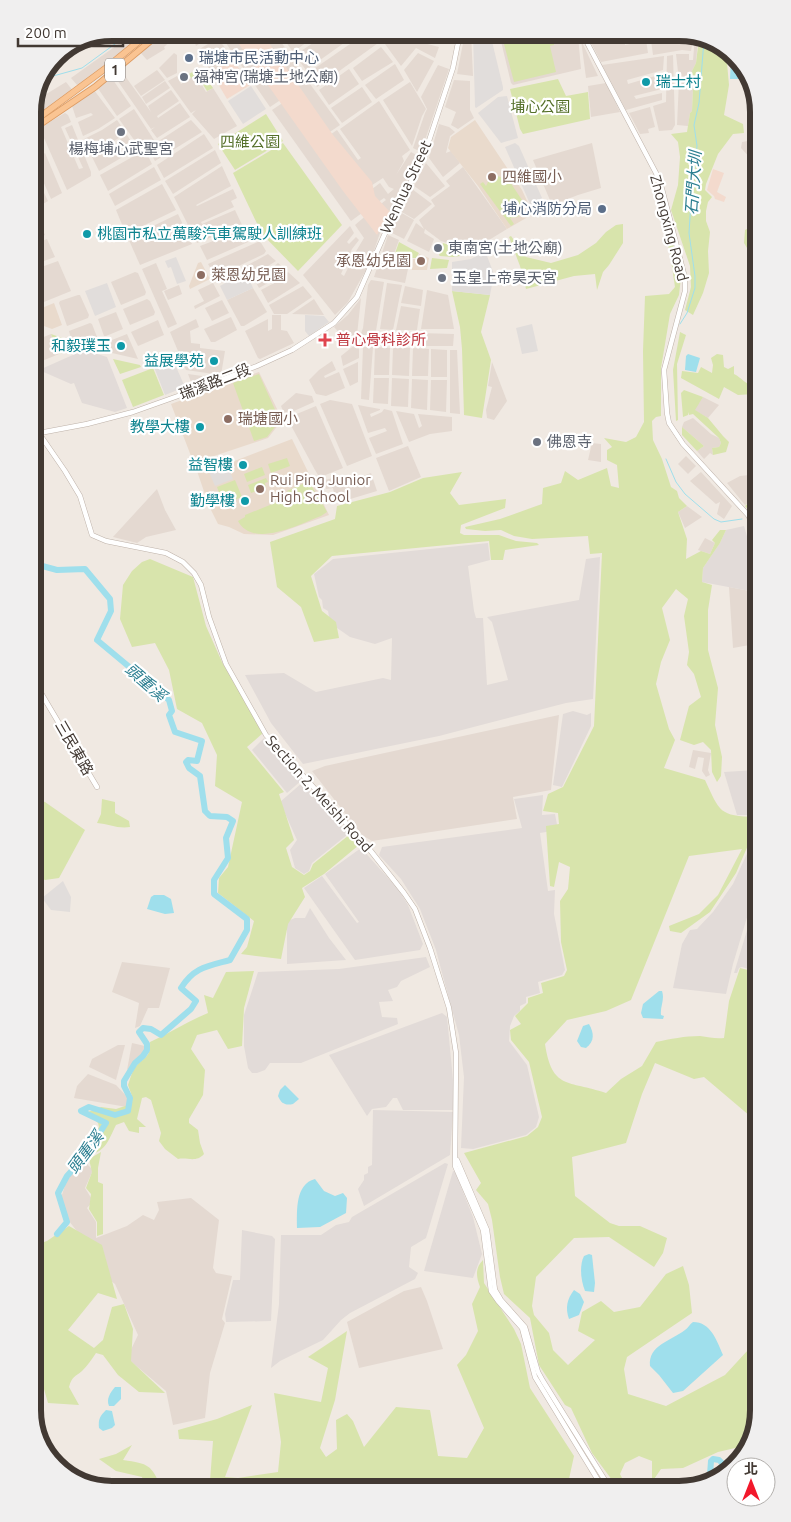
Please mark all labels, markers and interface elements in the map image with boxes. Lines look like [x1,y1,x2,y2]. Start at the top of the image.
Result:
scale bar [18,15,122,47]
text: 200 m [25,24,67,41]
place label: 瑞塘市民活動中心 [199,49,319,66]
marker: 瑞塘市民活動中心 [183,52,195,64]
road number: 1 [105,58,125,82]
place label: 福神宮(瑞塘土地公廟) [194,68,338,85]
marker: 福神宮(瑞塘土地公廟) [178,71,190,83]
place label: 瑞士村 [656,73,701,90]
marker: 瑞士村 [640,76,652,88]
park label: 埔心公園 [510,98,570,115]
marker: 楊梅埔心武聖宮 [115,126,127,138]
park label: 四維公園 [220,133,280,150]
street label: Wenhua Street [377,137,435,236]
place label: 楊梅埔心武聖宮 [68,140,174,157]
water label: 石門大圳 [682,148,704,216]
place label: 四維國小 [502,168,562,185]
marker: 四維國小 [486,171,498,183]
street label: Zhongxing Road [647,173,692,283]
place label: 埔心消防分局 [502,200,592,217]
marker: 埔心消防分局 [596,203,608,215]
place label: 桃園市私立萬駿汽車駕駛人訓練班 [97,225,322,242]
marker: 桃園市私立萬駿汽車駕駛人訓練班 [81,228,93,240]
place label: 東南宮(土地公廟) [448,239,562,256]
marker: 東南宮(土地公廟) [432,242,444,254]
place label: 承恩幼兒園 [336,252,411,269]
marker: 承恩幼兒園 [415,255,427,267]
place label: 萊恩幼兒園 [211,266,286,283]
marker: 萊恩幼兒園 [195,269,207,281]
place label: 玉皇上帝昊天宮 [452,269,557,286]
marker: 玉皇上帝昊天宮 [436,272,448,284]
place label: 普心骨科診所 [336,331,426,348]
marker: 普心骨科診所 [318,333,332,347]
place label: 和毅璞玉 [51,337,111,354]
marker: 和毅璞玉 [115,340,127,352]
place label: 益展學苑 [144,352,204,369]
marker: 益展學苑 [208,355,220,367]
street label: 瑞溪路二段 [177,360,253,403]
place label: 瑞塘國小 [238,410,298,427]
marker: 瑞塘國小 [222,413,234,425]
place label: 教學大樓 [130,418,190,435]
marker: 教學大樓 [194,421,206,433]
place label: 佛恩寺 [547,433,592,450]
marker: 佛恩寺 [531,436,543,448]
place label: 益智樓 [188,456,233,473]
marker: 益智樓 [237,459,249,471]
place label: Rui Ping Junior High School [270,471,371,505]
marker: Rui Ping Junior High School [254,483,266,495]
place label: 勤學樓 [190,492,235,509]
marker: 勤學樓 [239,495,251,507]
water label: 頭重溪 [122,659,172,706]
street label: 三民東路 [52,718,97,778]
street label: Section 2, Meishi Road [263,732,376,855]
water label: 頭重溪 [63,1126,108,1177]
north arrow [726,1457,776,1507]
text: 北 [744,1461,758,1477]

